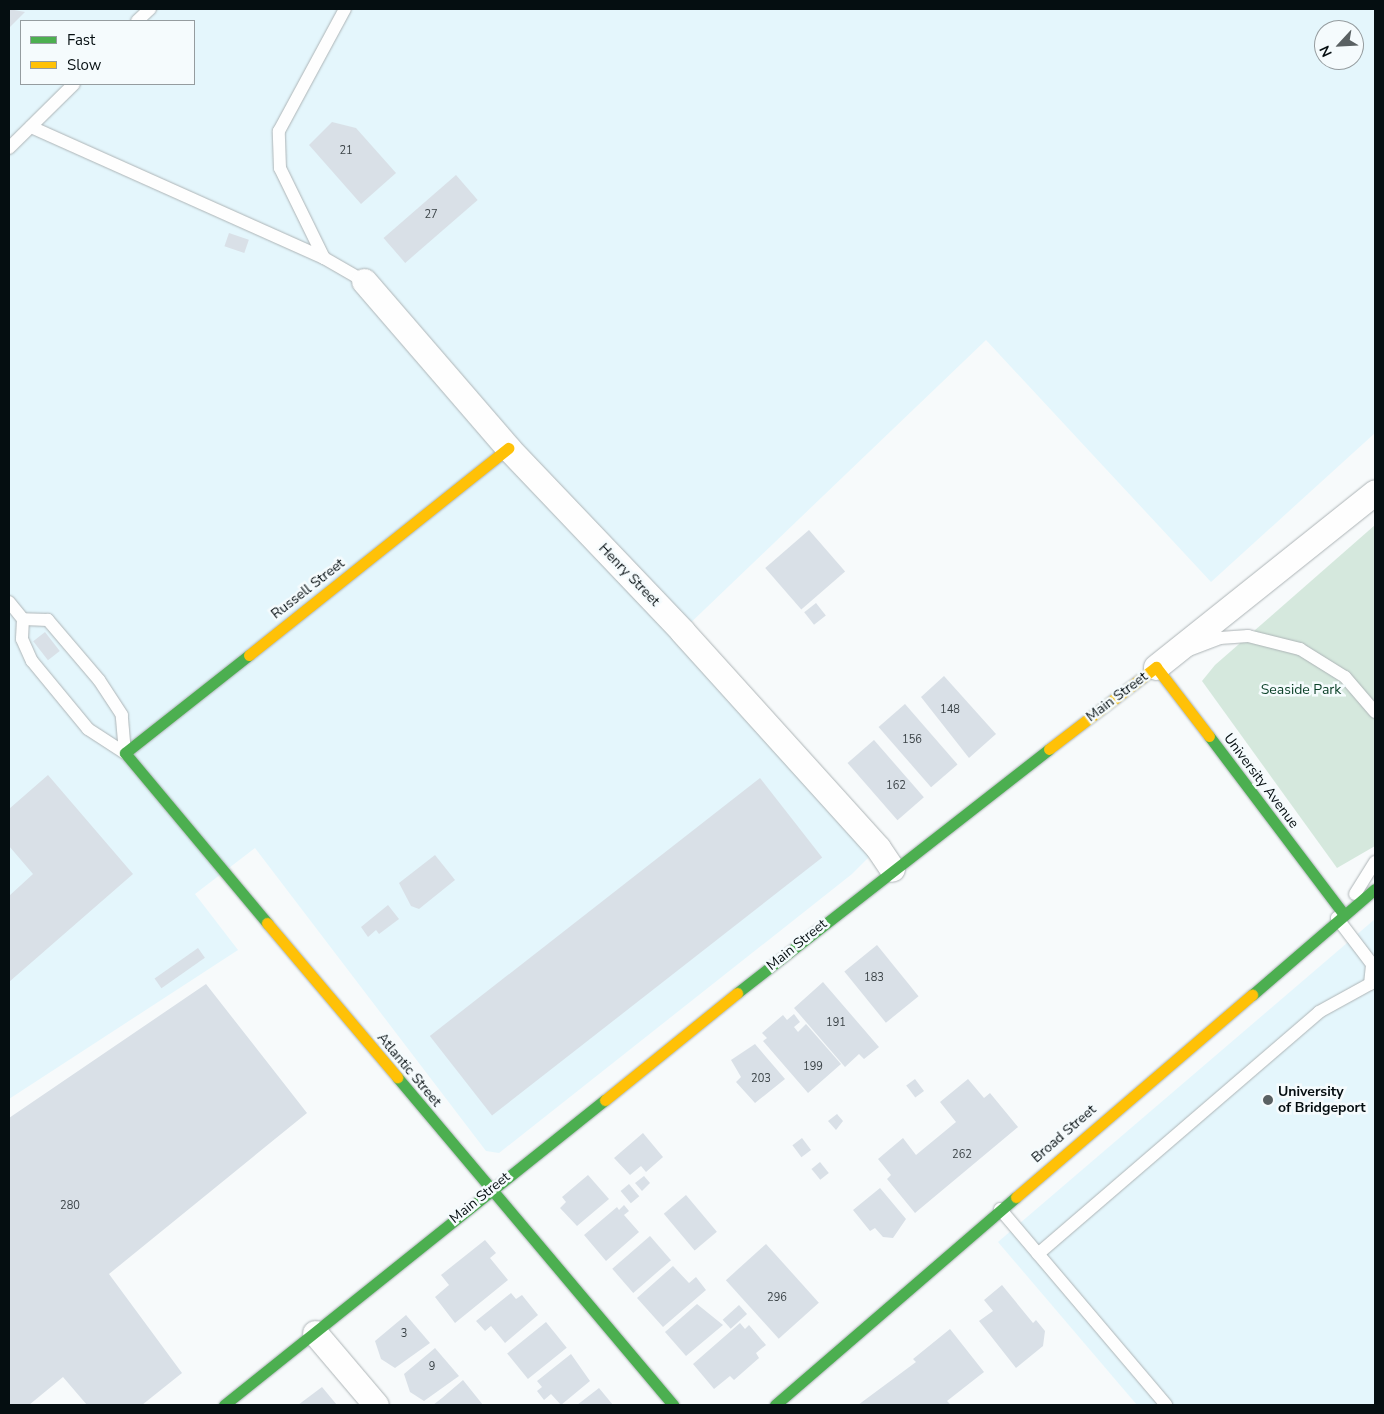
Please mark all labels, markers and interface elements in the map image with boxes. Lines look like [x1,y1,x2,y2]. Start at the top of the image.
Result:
legend [20,20,195,85]
north arrow [1314,20,1364,70]
text: Fast [67,30,95,50]
text: N [1315,42,1337,60]
text: Slow [67,55,101,75]
house number: 21 [339,144,353,158]
house number: 27 [424,208,438,222]
street label: Henry Street [595,540,663,610]
street label: Russell Street [268,555,348,623]
street label: Main Street [1083,669,1151,725]
park label: Seaside Park [1261,682,1341,698]
house number: 148 [940,703,960,717]
street label: University Avenue [1220,730,1302,832]
house number: 156 [902,733,922,747]
house number: 162 [886,779,906,793]
street label: Main Street [764,916,830,974]
house number: 183 [864,971,884,985]
house number: 191 [826,1016,846,1030]
street label: Atlantic Street [373,1030,445,1110]
house number: 199 [803,1060,823,1074]
house number: 203 [751,1072,771,1086]
place label: University of Bridgeport [1278,1084,1366,1116]
marker: University of Bridgeport [1262,1094,1274,1106]
street label: Broad Street [1028,1102,1100,1166]
house number: 262 [952,1148,972,1162]
street label: Main Street [447,1169,513,1227]
house number: 280 [60,1199,80,1213]
house number: 296 [767,1291,787,1305]
house number: 3 [401,1327,407,1341]
house number: 9 [429,1360,435,1374]

